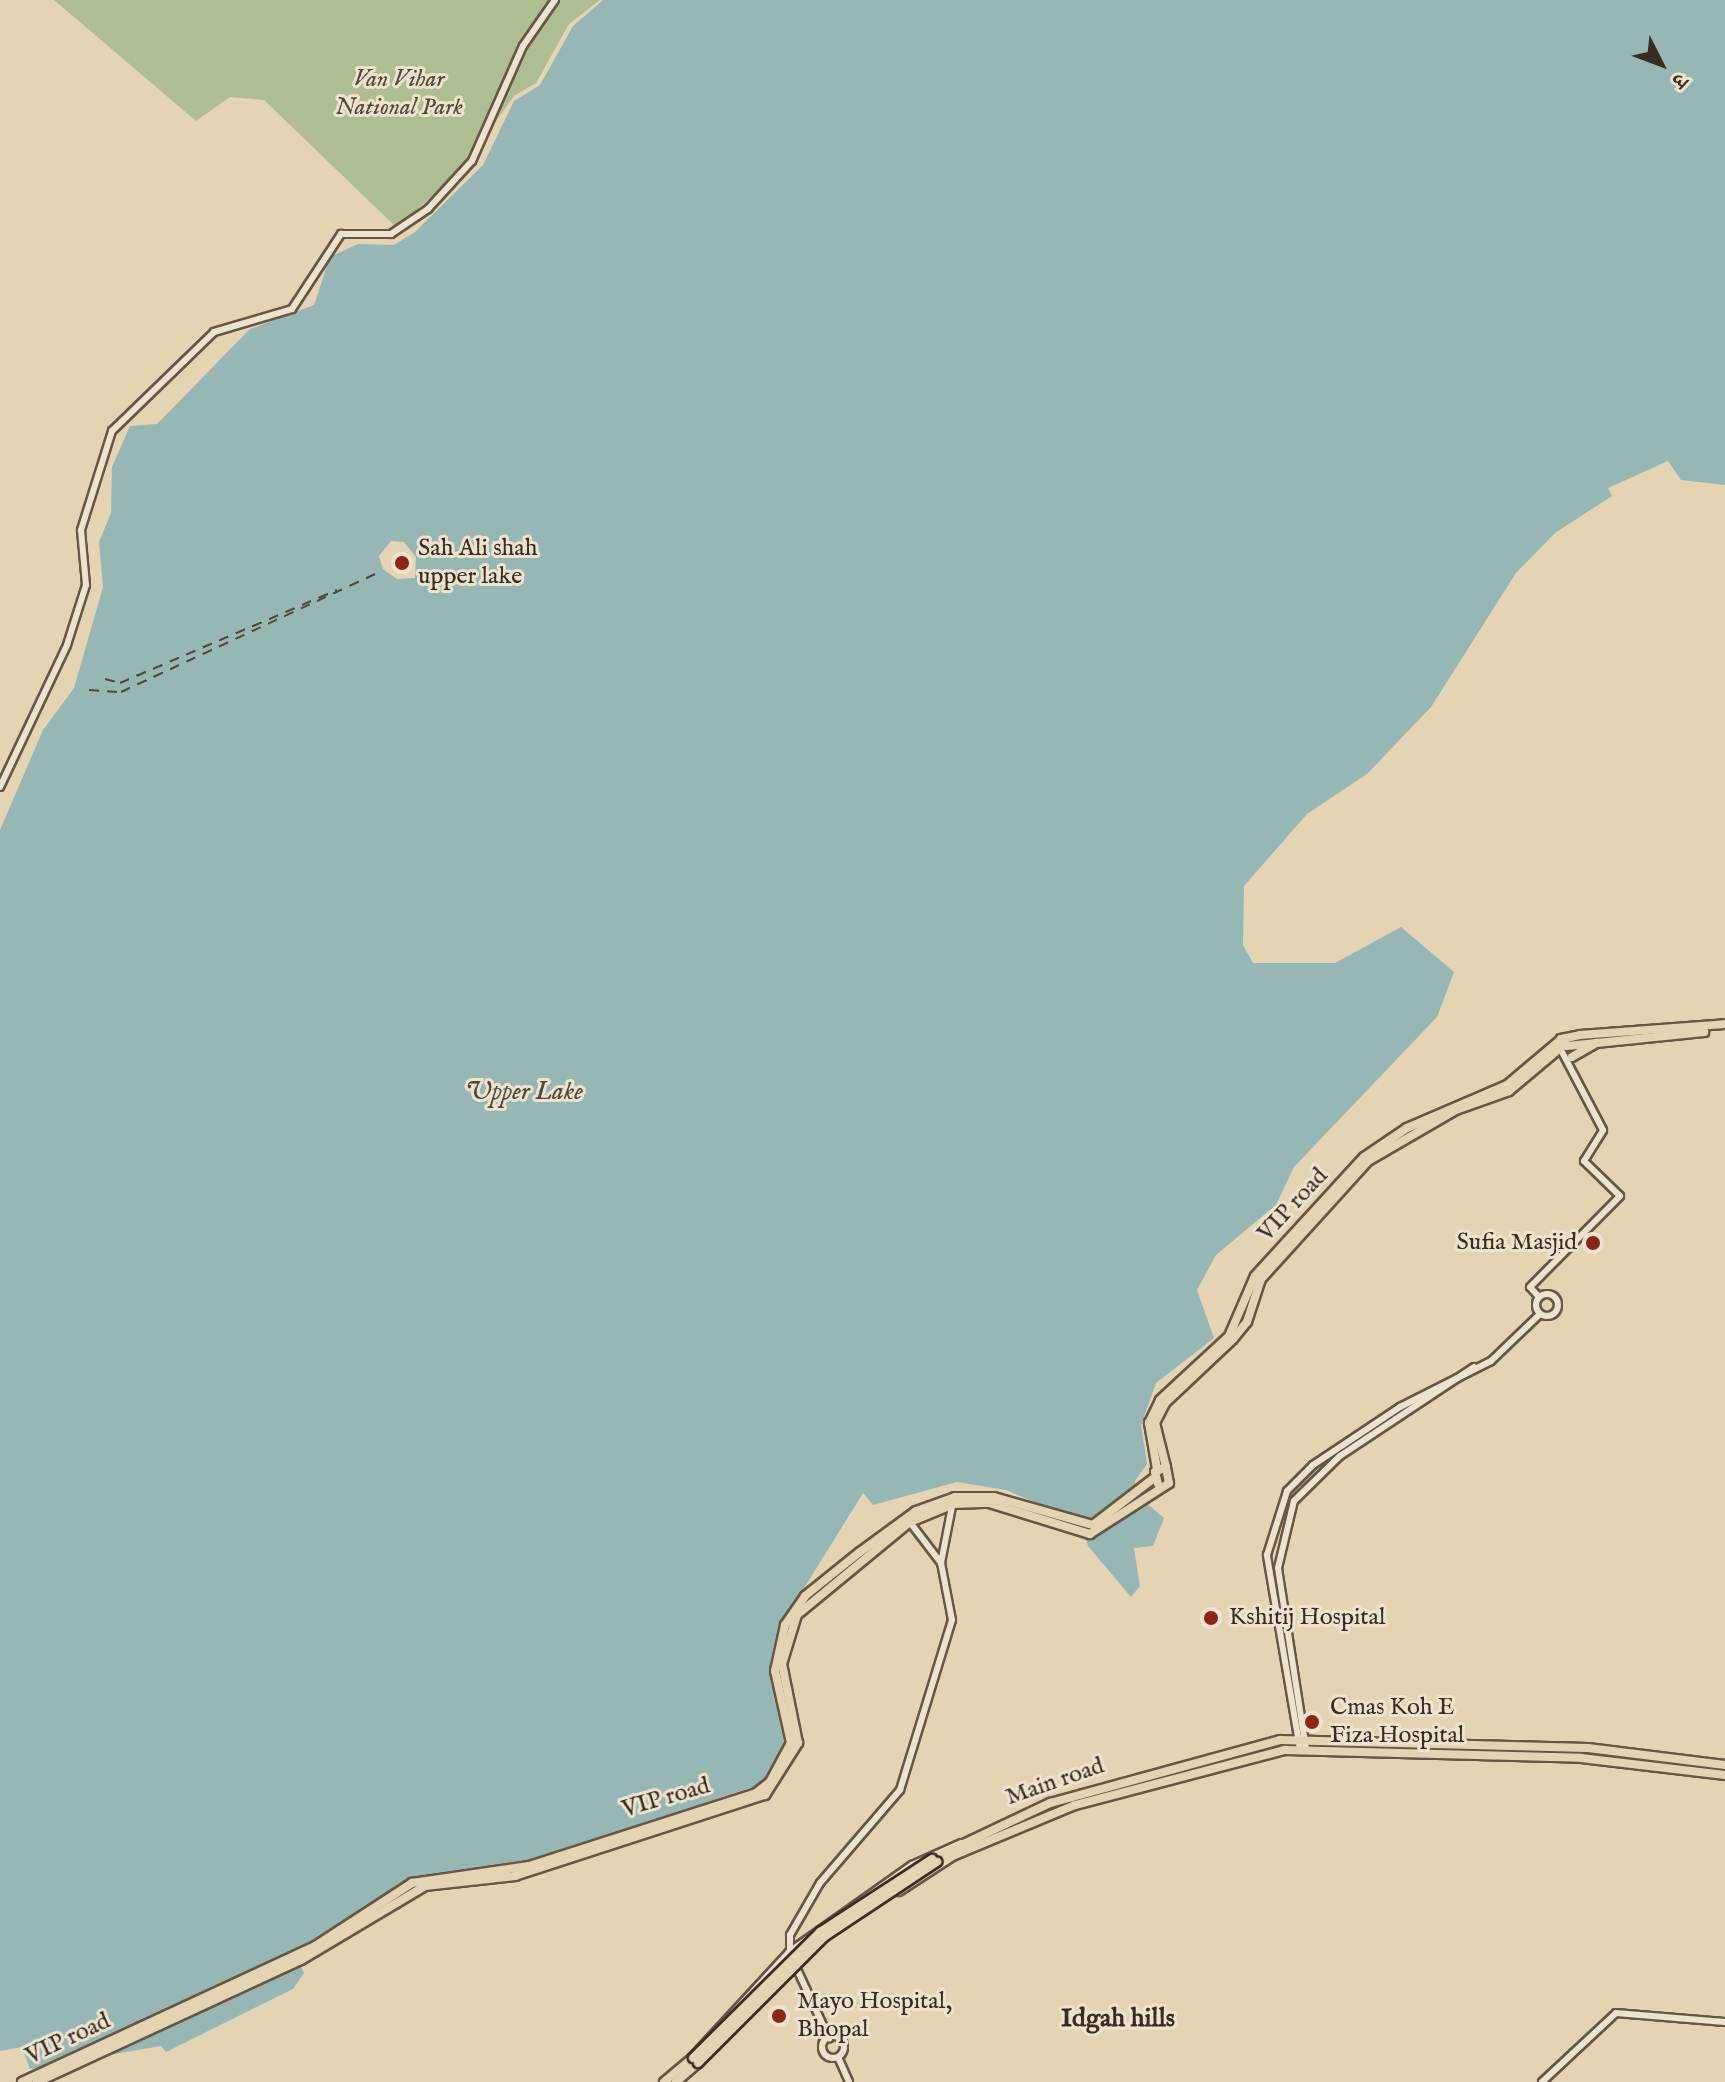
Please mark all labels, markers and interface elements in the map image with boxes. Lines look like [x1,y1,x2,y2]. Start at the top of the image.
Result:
north arrow [1621,24,1701,104]
park label: Van Vihar National Park [335,66,463,122]
text: उ [1665,67,1693,94]
place label: Sah Ali shah upper lake [418,535,537,591]
marker: Sah Ali shah upper lake [393,554,411,572]
water label: Upper Lake [465,1076,583,1108]
street label: VIP road [1252,1162,1334,1248]
place label: Sufia Masjid [1456,1229,1577,1257]
marker: Sufia Masjid [1584,1234,1602,1252]
place label: Kshitij Hospital [1229,1604,1385,1632]
marker: Kshitij Hospital [1200,1607,1222,1629]
place label: Cmas Koh E Fiza Hospital [1330,1694,1464,1750]
marker: Cmas Koh E Fiza Hospital [1301,1711,1323,1733]
street label: Main road [1002,1752,1108,1812]
street label: VIP road [619,1772,713,1824]
place label: Mayo Hospital, Bhopal [797,1988,952,2044]
district label: Idgah hills [1061,2003,1175,2035]
marker: Mayo Hospital, Bhopal [768,2005,790,2027]
street label: VIP road [21,2007,115,2071]

